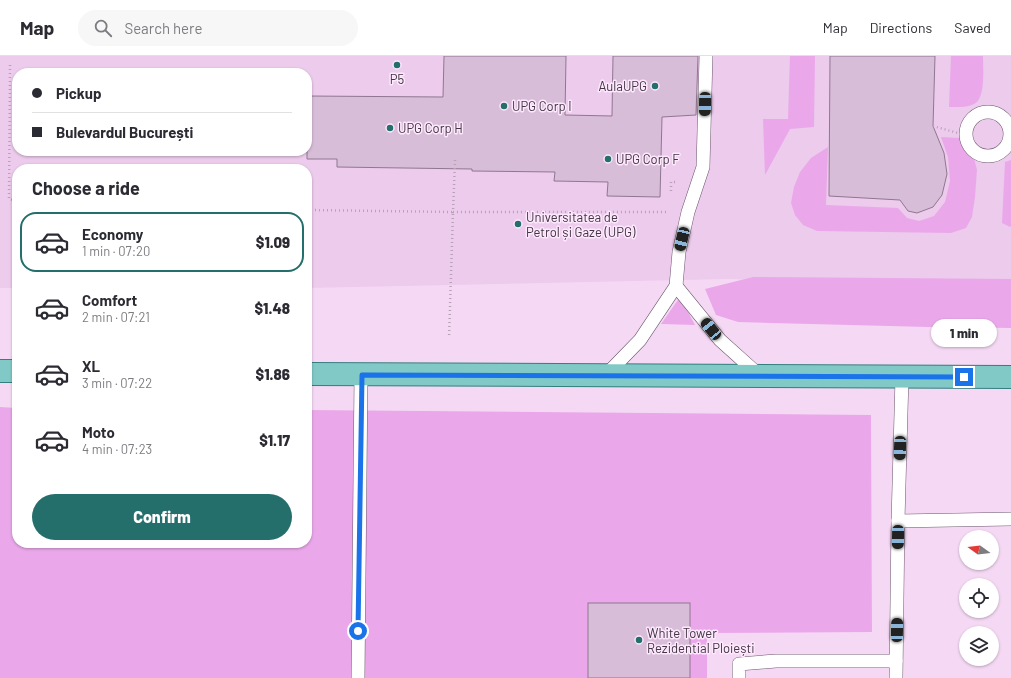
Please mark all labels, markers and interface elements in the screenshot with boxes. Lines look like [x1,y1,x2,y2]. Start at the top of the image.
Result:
search box [78,10,358,46]
text: Map [20,16,54,39]
icon: search [92,17,114,39]
text: Search here [124,19,202,37]
text: Map [823,19,848,36]
text: Directions [870,19,932,36]
text: Saved [954,19,991,36]
marker: P5 [392,60,402,70]
place label: P5 [390,71,405,87]
place label: AulaUPG [598,78,647,94]
marker: AulaUPG [650,81,660,91]
text: Pickup [56,84,102,102]
car [699,92,711,116]
place label: UPG Corp I [512,98,572,114]
marker: UPG Corp I [499,101,509,111]
place label: UPG Corp H [398,120,463,136]
text: Bulevardul București [56,123,193,141]
marker: UPG Corp H [385,123,395,133]
place label: UPG Corp F [616,151,680,167]
marker: UPG Corp F [603,154,613,164]
text: Choose a ride [32,177,140,199]
place label: Universitatea de Petrol și Gaze (UPG) [526,209,636,240]
marker: Universitatea de Petrol și Gaze (UPG) [513,219,523,229]
icon: car [34,224,70,260]
text: Economy [82,225,143,243]
car [673,226,691,252]
text: $1.09 [256,233,290,251]
text: 1 min · 07:20 [82,243,150,259]
icon: car [34,290,70,326]
text: Comfort [82,291,137,309]
text: $1.48 [254,299,290,317]
text: 2 min · 07:21 [82,309,150,325]
car [699,316,723,342]
callout: 1 min [931,319,997,347]
text: 1 min [950,325,978,341]
icon: car [34,356,70,392]
text: XL [82,357,100,375]
text: $1.86 [256,365,290,383]
route end [955,368,973,386]
text: 3 min · 07:22 [82,375,152,391]
icon: car [34,422,70,458]
text: Moto [82,423,115,441]
text: $1.17 [259,431,290,449]
car [894,436,906,460]
text: 4 min · 07:23 [82,441,152,457]
button: Confirm [32,494,292,540]
car [892,525,904,549]
north arrow [959,530,999,570]
map controls [959,530,999,666]
button: locate [959,578,999,618]
car [891,618,903,642]
route start [349,622,367,640]
place label: White Tower Rezidential Ploiești [647,625,754,656]
button: layers [959,626,999,666]
marker: White Tower Rezidential Ploiești [634,635,644,645]

